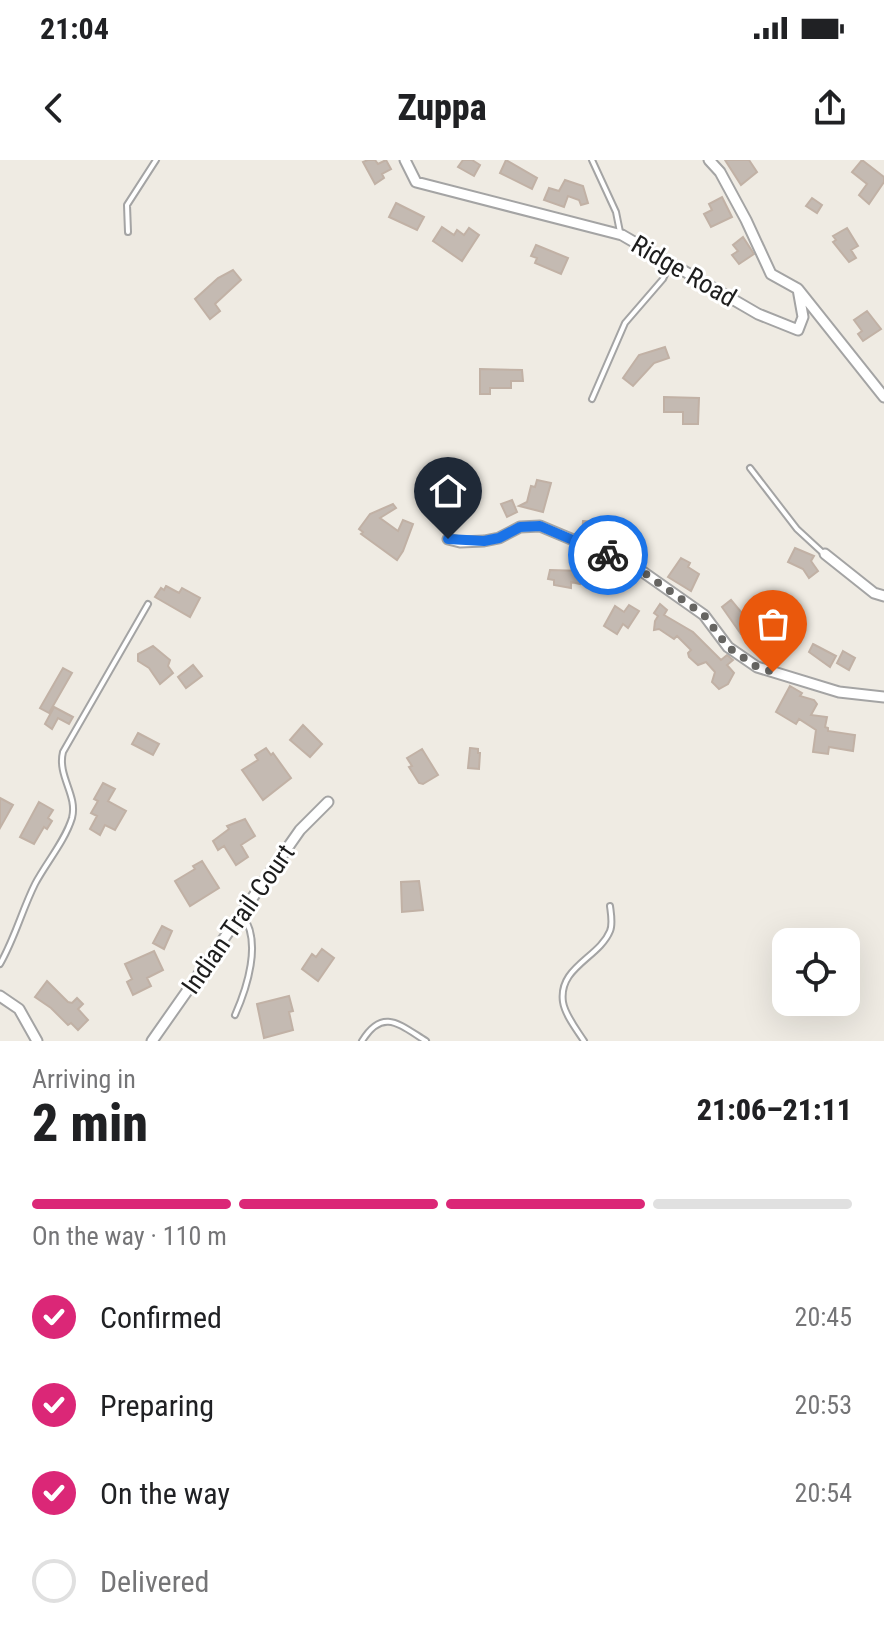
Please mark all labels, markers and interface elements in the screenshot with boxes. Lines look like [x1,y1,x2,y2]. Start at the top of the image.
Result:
text: 21:04 [40,11,109,46]
icon: back [32,86,76,130]
icon: share [808,86,852,130]
text: Zuppa [397,87,487,129]
street label: Ridge Road [626,229,742,313]
pin [414,457,482,539]
icon: home [426,469,470,513]
courier [568,515,648,595]
icon: bike [586,533,630,577]
pin [739,590,807,672]
icon: bag [751,602,795,646]
street label: Indian Trail Court [175,839,301,999]
map controls [772,928,860,1016]
button: locate [772,928,860,1016]
text: Arriving in [32,1064,136,1094]
text: 21:06–21:11 [697,1092,852,1127]
text: 2 min [32,1093,148,1154]
text: On the way · 110 m [32,1221,227,1251]
icon: check [32,1295,76,1339]
text: Confirmed [100,1300,222,1335]
text: 20:45 [795,1302,852,1332]
icon: check [32,1383,76,1427]
text: Preparing [100,1388,214,1423]
text: 20:53 [795,1390,852,1420]
icon: check [32,1471,76,1515]
text: On the way [100,1476,230,1511]
text: 20:54 [795,1478,852,1508]
text: Delivered [100,1564,209,1599]

